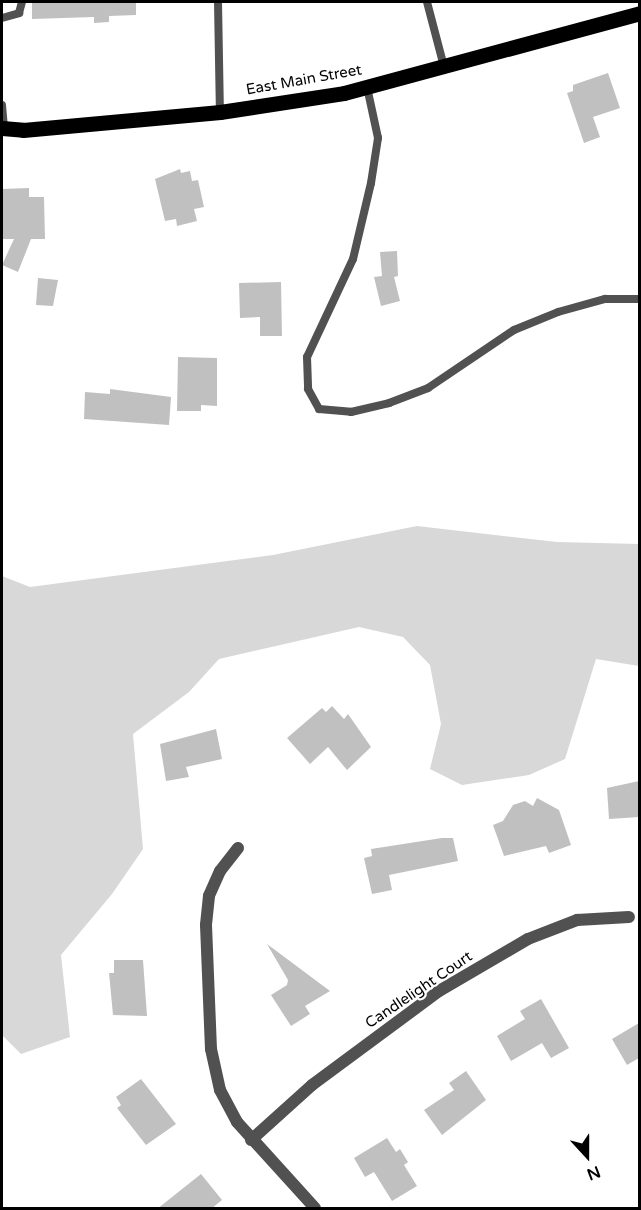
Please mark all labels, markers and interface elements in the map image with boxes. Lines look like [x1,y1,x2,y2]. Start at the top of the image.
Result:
street label: East Main Street [245,61,363,99]
street label: Candlelight Court [362,948,476,1032]
north arrow [557,1126,617,1186]
text: N [584,1161,603,1184]

